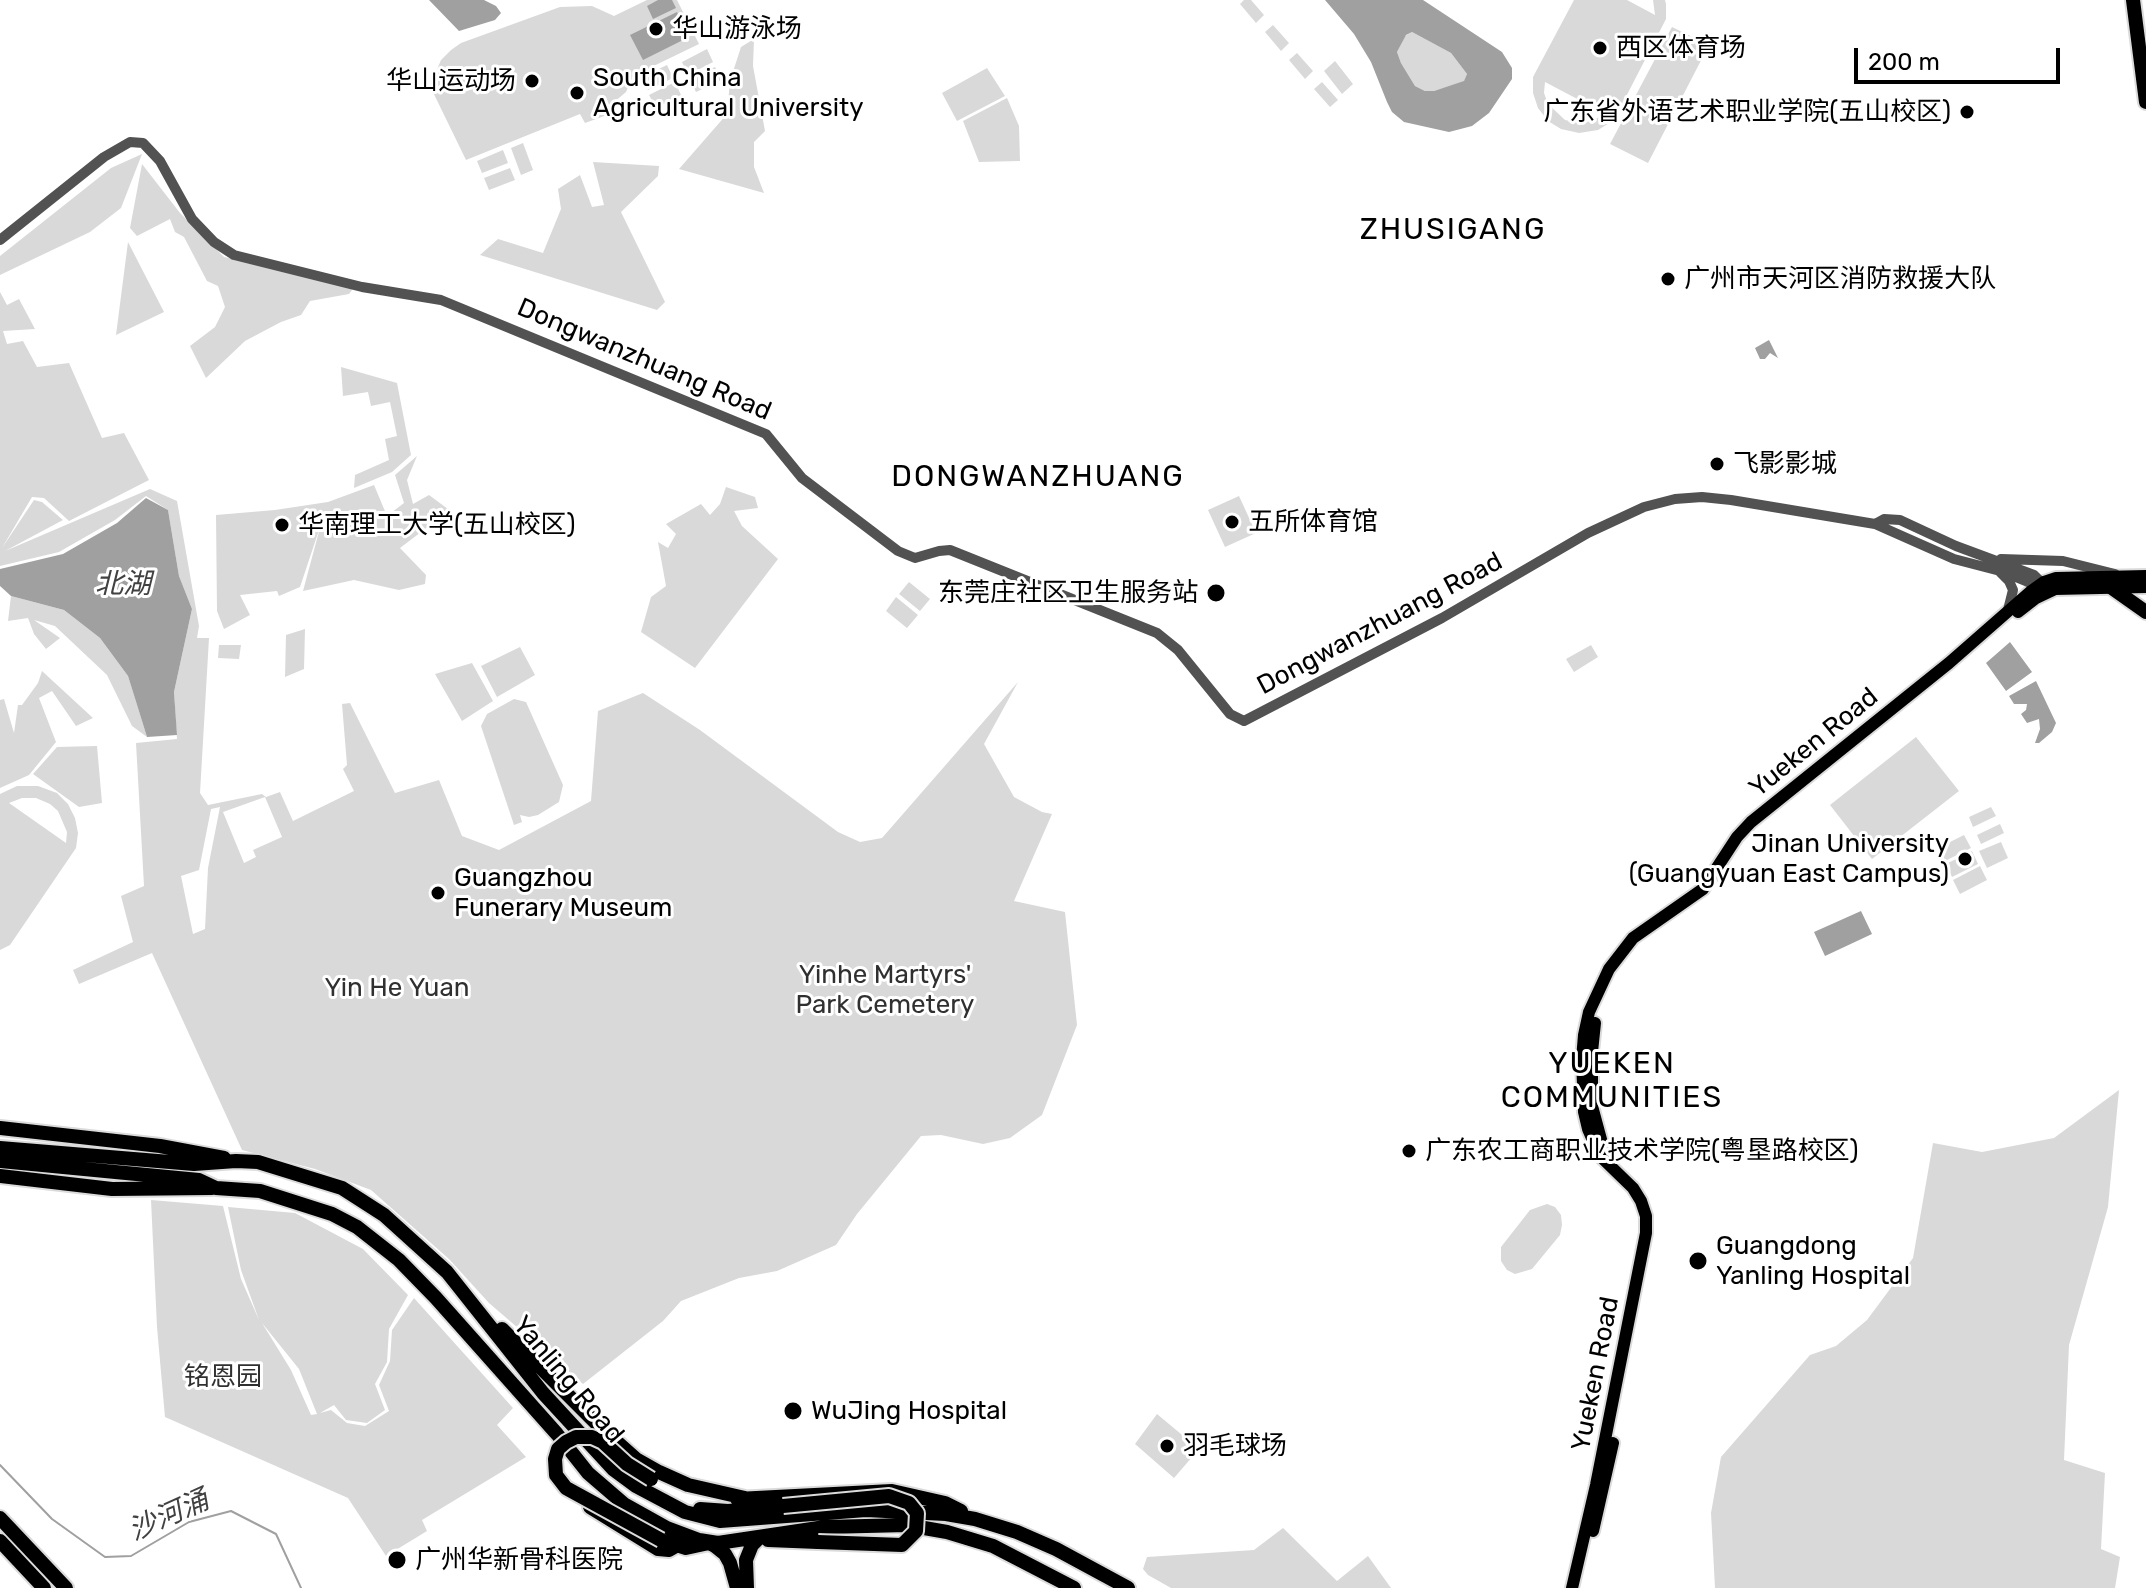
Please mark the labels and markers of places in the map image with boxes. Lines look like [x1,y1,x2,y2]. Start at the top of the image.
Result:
place label: 华山游泳场 [672,13,802,45]
marker: 华山游泳场 [647,20,665,38]
place label: 西区体育场 [1616,32,1746,64]
marker: 西区体育场 [1591,39,1609,57]
place label: South China Agricultural University [593,62,864,124]
place label: 华山运动场 [386,65,516,97]
marker: 华山运动场 [523,72,541,90]
marker: South China Agricultural University [568,84,586,102]
place label: 广东省外语艺术职业学院(五山校区) [1543,96,1951,128]
marker: 广东省外语艺术职业学院(五山校区) [1958,103,1976,121]
place label: 广州市天河区消防救援大队 [1684,263,1996,295]
marker: 广州市天河区消防救援大队 [1659,270,1677,288]
place label: 飞影影城 [1733,448,1837,480]
marker: 飞影影城 [1708,455,1726,473]
place label: 五所体育馆 [1248,506,1378,538]
place label: 华南理工大学(五山校区) [298,509,576,541]
marker: 五所体育馆 [1223,513,1241,531]
marker: 华南理工大学(五山校区) [273,516,291,534]
place label: 东莞庄社区卫生服务站 [938,577,1198,609]
marker: 东莞庄社区卫生服务站 [1205,582,1227,604]
place label: Jinan University (Guangyuan East Campus) [1629,828,1949,890]
marker: Jinan University (Guangyuan East Campus) [1956,850,1974,868]
place label: Guangzhou Funerary Museum [454,862,672,924]
marker: Guangzhou Funerary Museum [429,884,447,902]
place label: 广东农工商职业技术学院(粤垦路校区) [1425,1135,1859,1167]
marker: 广东农工商职业技术学院(粤垦路校区) [1400,1142,1418,1160]
place label: Guangdong Yanling Hospital [1716,1230,1910,1292]
marker: Guangdong Yanling Hospital [1687,1250,1709,1272]
place label: WuJing Hospital [811,1395,1007,1427]
marker: WuJing Hospital [782,1400,804,1422]
place label: 羽毛球场 [1183,1430,1287,1462]
marker: 羽毛球场 [1158,1437,1176,1455]
place label: 广州华新骨科医院 [415,1544,623,1576]
marker: 广州华新骨科医院 [386,1549,408,1571]

